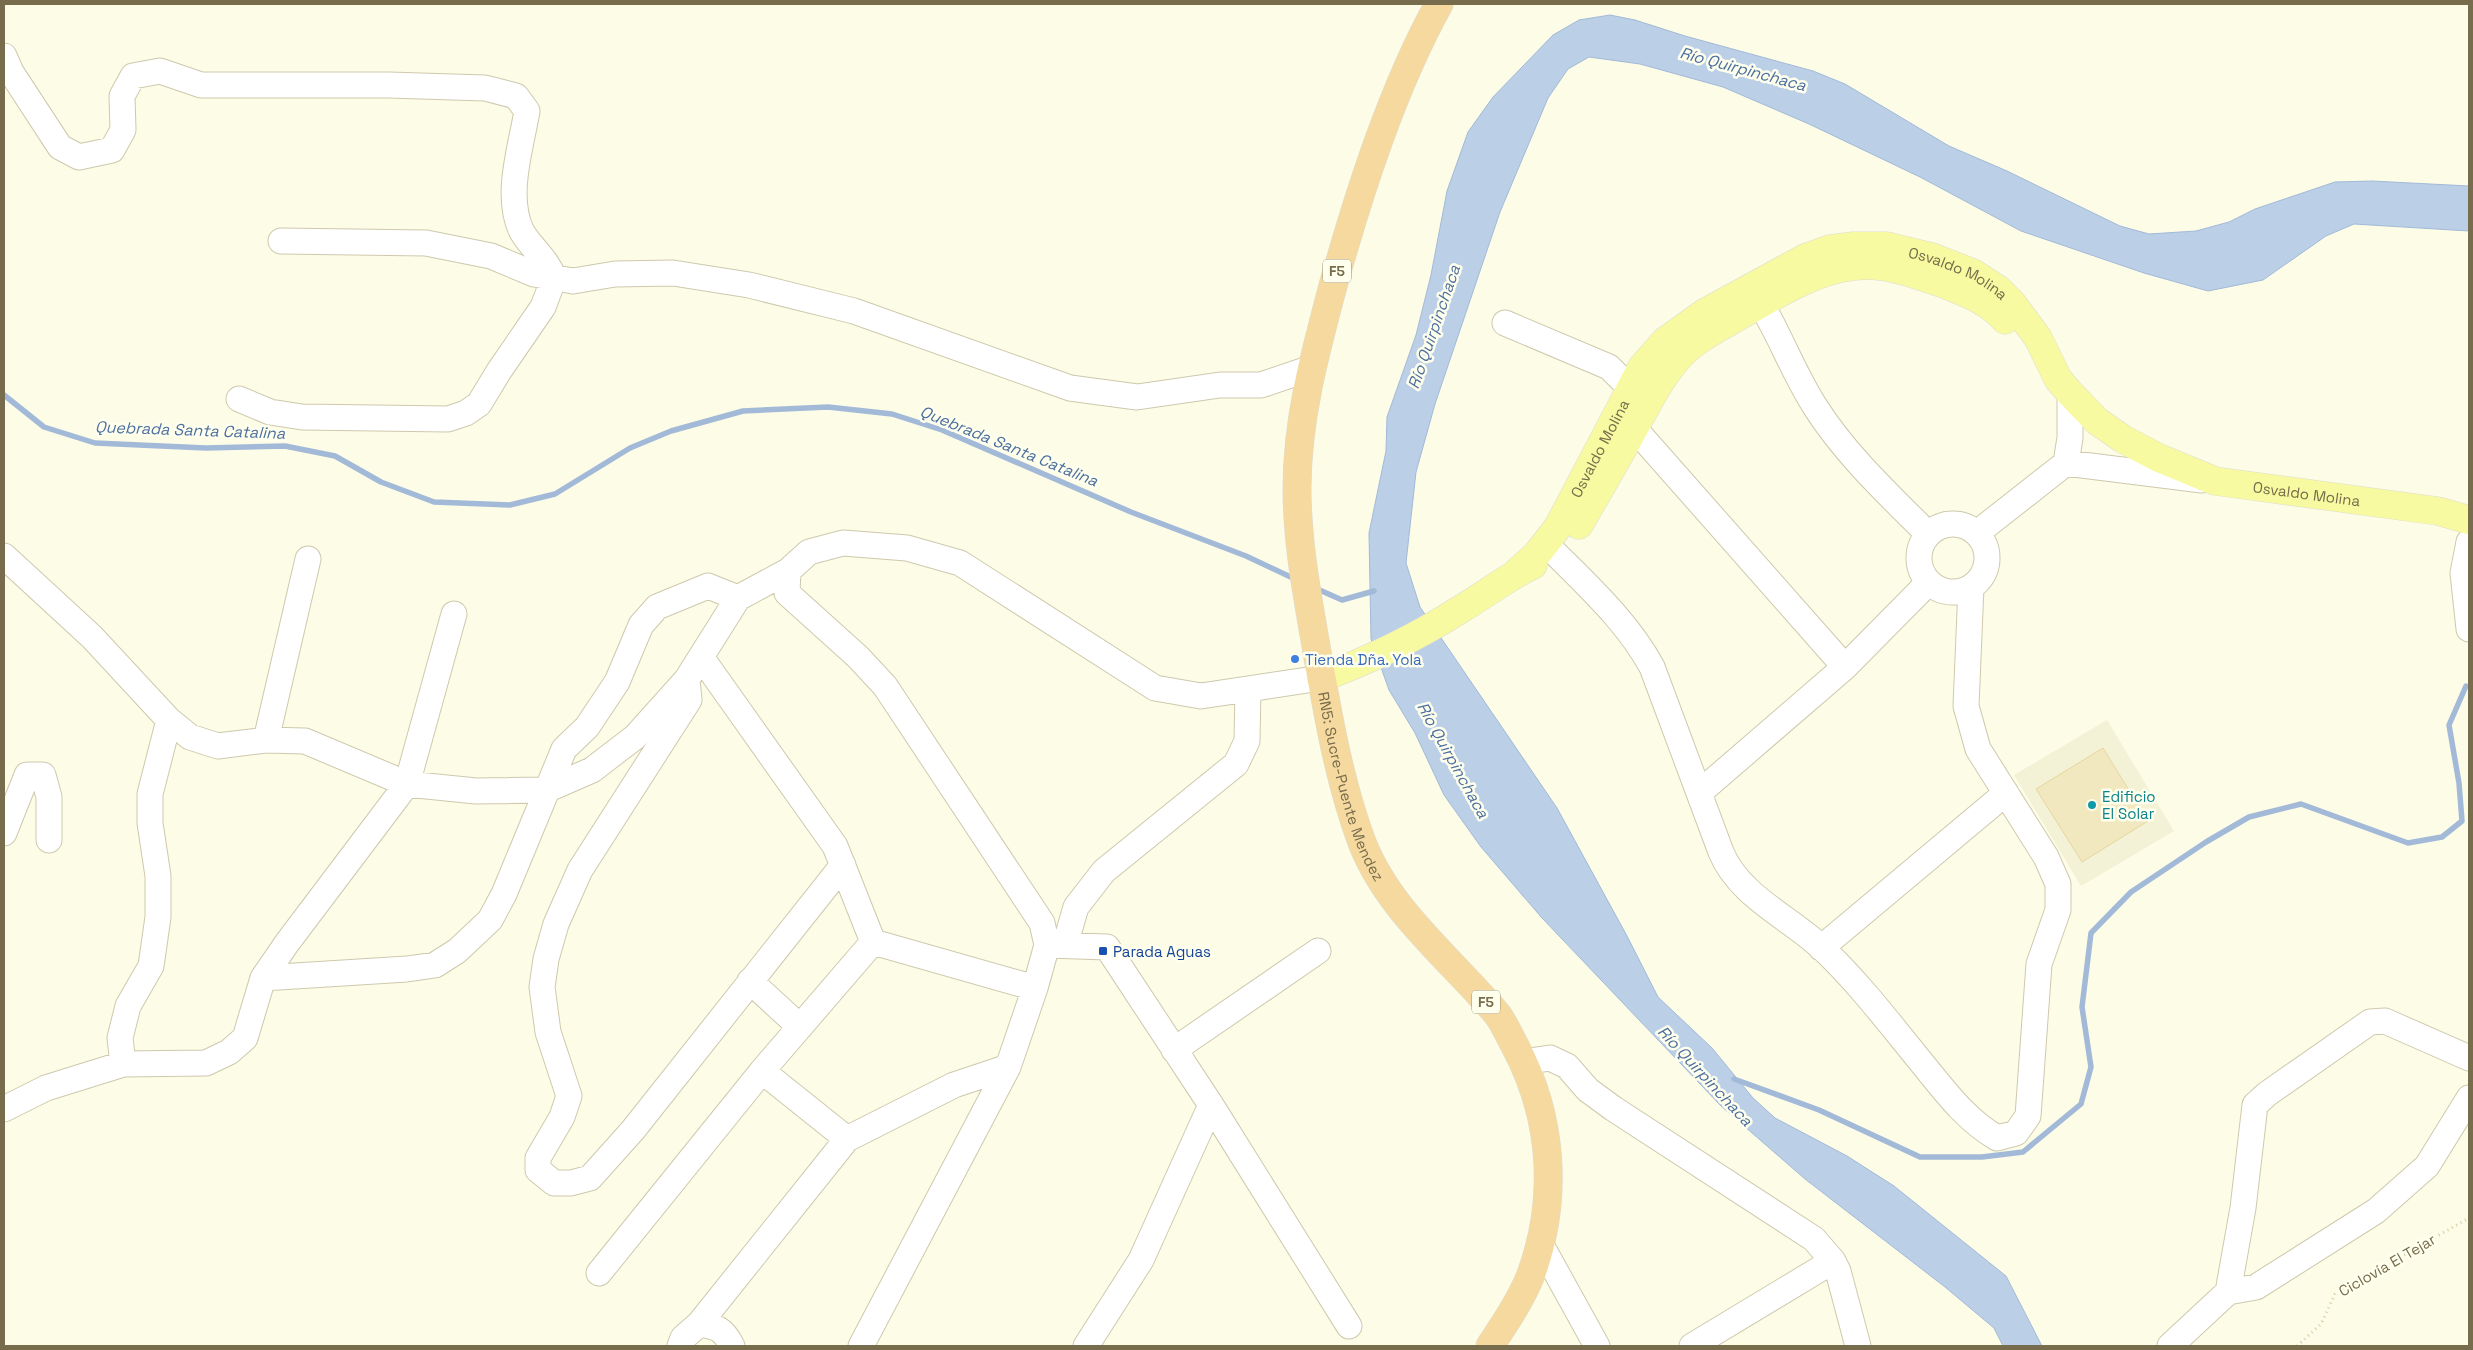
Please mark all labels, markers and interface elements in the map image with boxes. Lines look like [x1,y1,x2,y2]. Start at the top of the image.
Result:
water label: Río Quirpinchaca [1678,42,1809,96]
street label: Osvaldo Molina [1907,242,2013,304]
road number: F5 [1323,260,1351,282]
water label: Río Quirpinchaca [1403,262,1465,392]
street label: Osvaldo Molina [1566,396,1633,501]
water label: Quebrada Santa Catalina [917,401,1102,492]
water label: Quebrada Santa Catalina [95,416,286,444]
street label: Osvaldo Molina [2252,477,2362,510]
place label: Tienda Dña. Yola [1305,650,1422,669]
marker: Tienda Dña. Yola [1289,653,1301,665]
street label: RN5: Sucre-Puente Mendez [1315,690,1389,884]
water label: Río Quirpinchaca [1412,698,1494,822]
place label: Edificio El Solar [2102,787,2156,823]
marker: Edificio El Solar [2086,799,2098,811]
place label: Parada Aguas [1113,942,1211,961]
marker: Parada Aguas [1097,945,1109,957]
road number: F5 [1472,990,1500,1014]
water label: Río Quirpinchaca [1653,1021,1757,1131]
street label: Ciclovía El Tejar [2335,1229,2439,1300]

